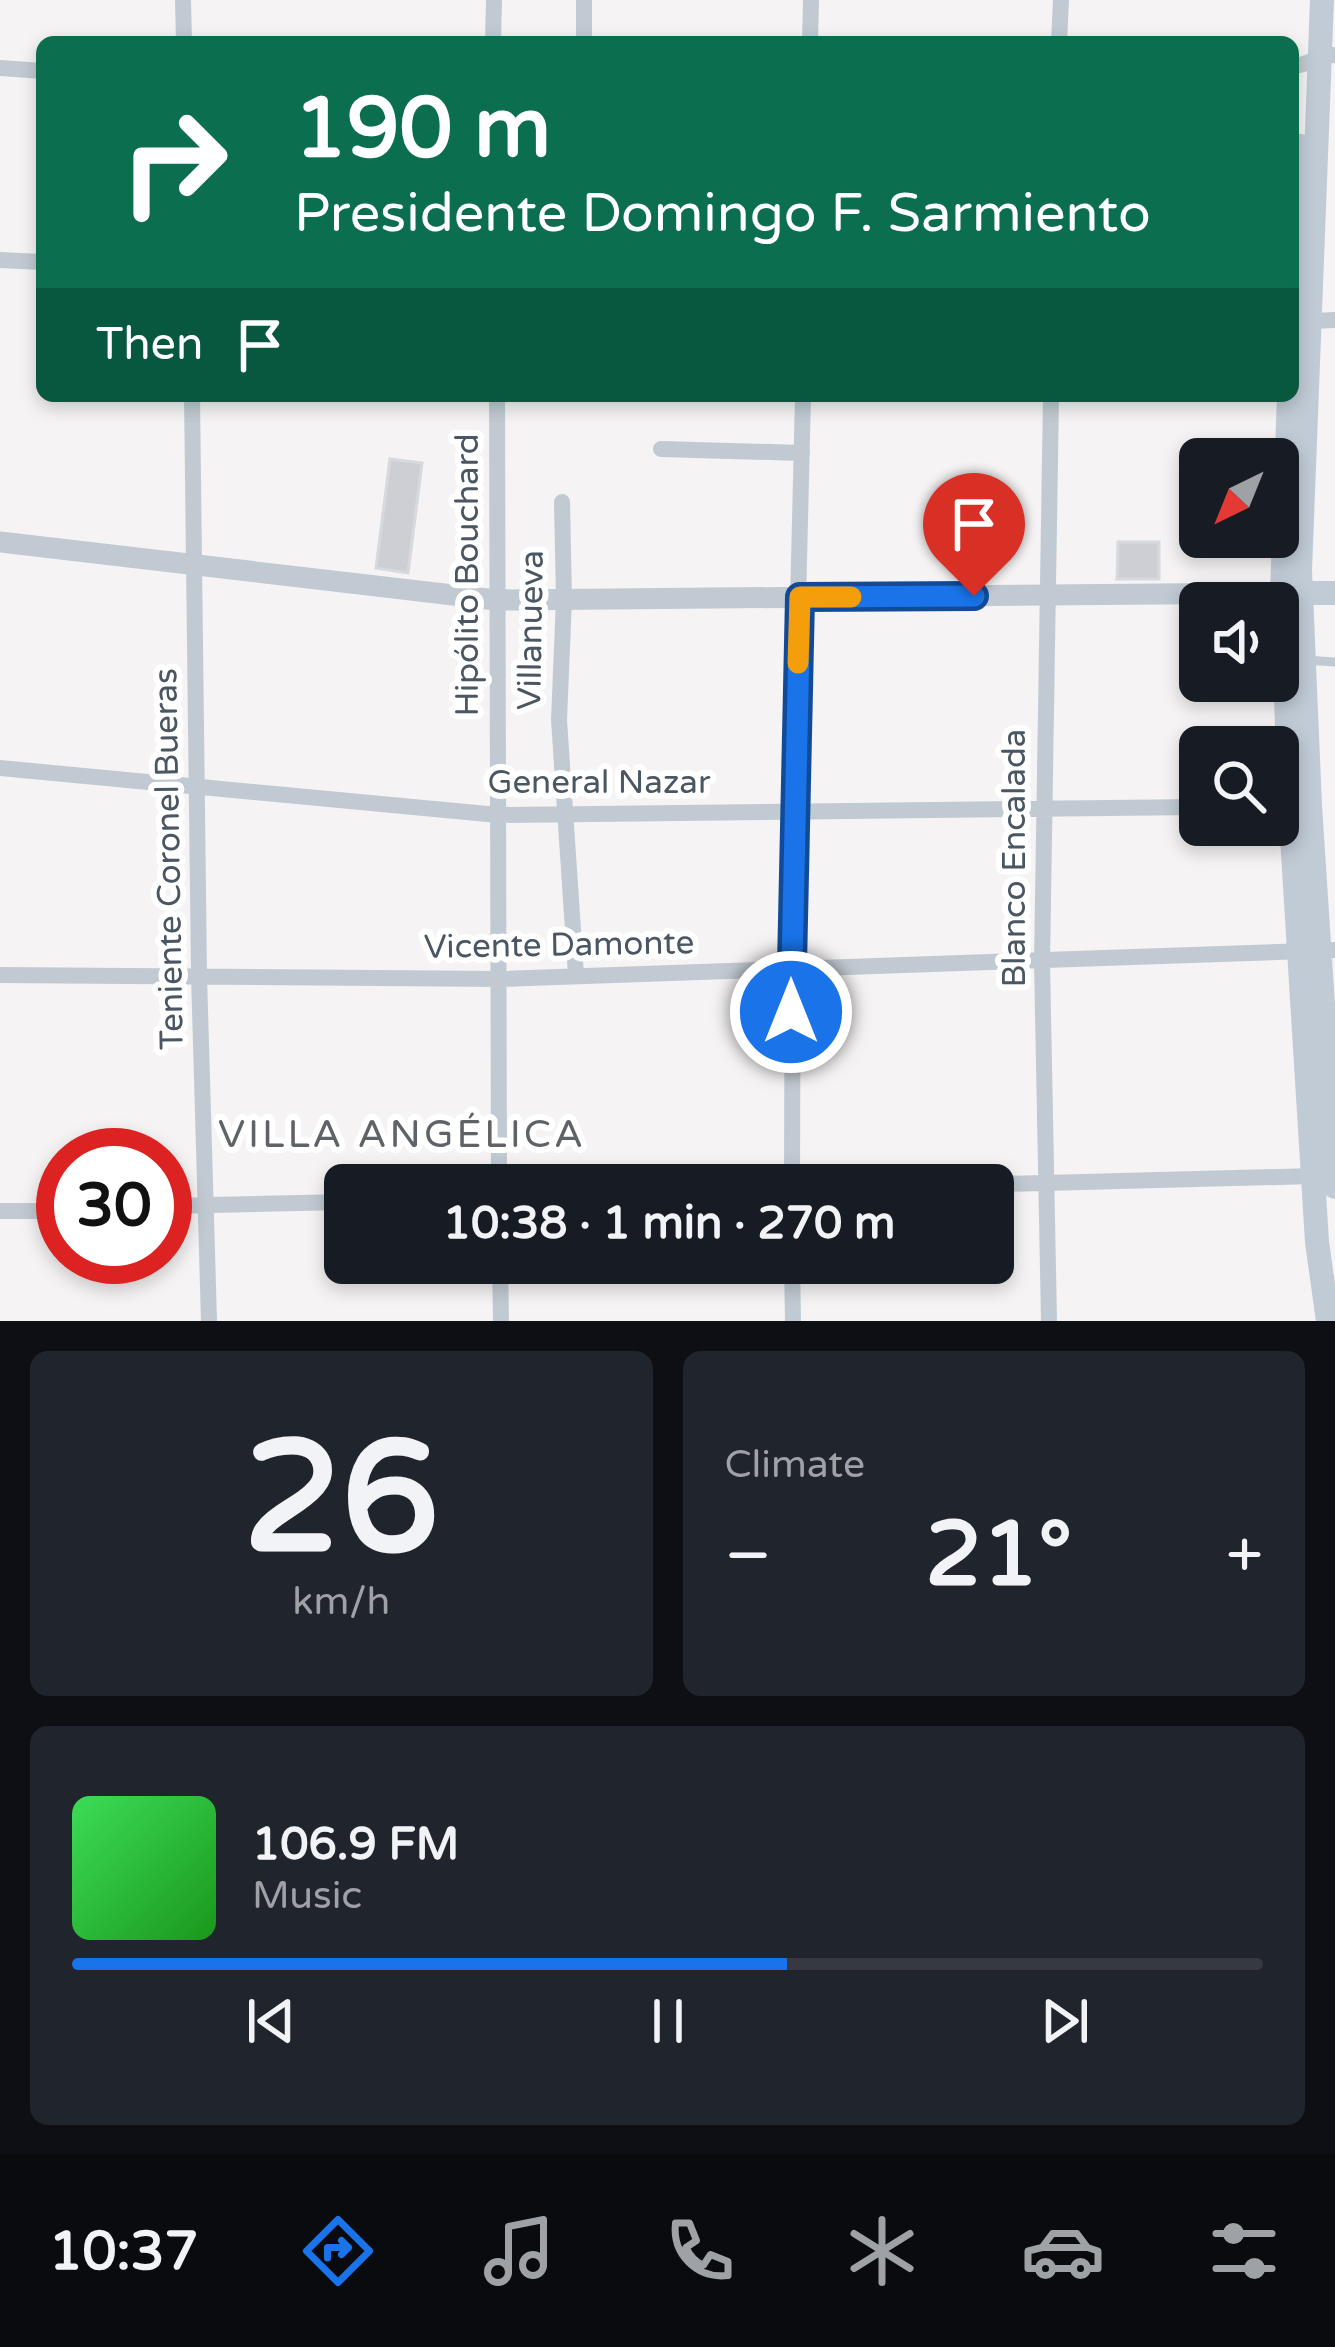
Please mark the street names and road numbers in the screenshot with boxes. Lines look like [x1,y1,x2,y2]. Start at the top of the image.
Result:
street label: Hipólito Bouchard [448,433,487,717]
street label: Villanueva [510,550,552,710]
street label: Teniente Coronel Bueras [146,668,192,1050]
street label: Blanco Encalada [995,729,1034,987]
street label: General Nazar [487,763,711,802]
street label: Vicente Damonte [423,923,695,967]

